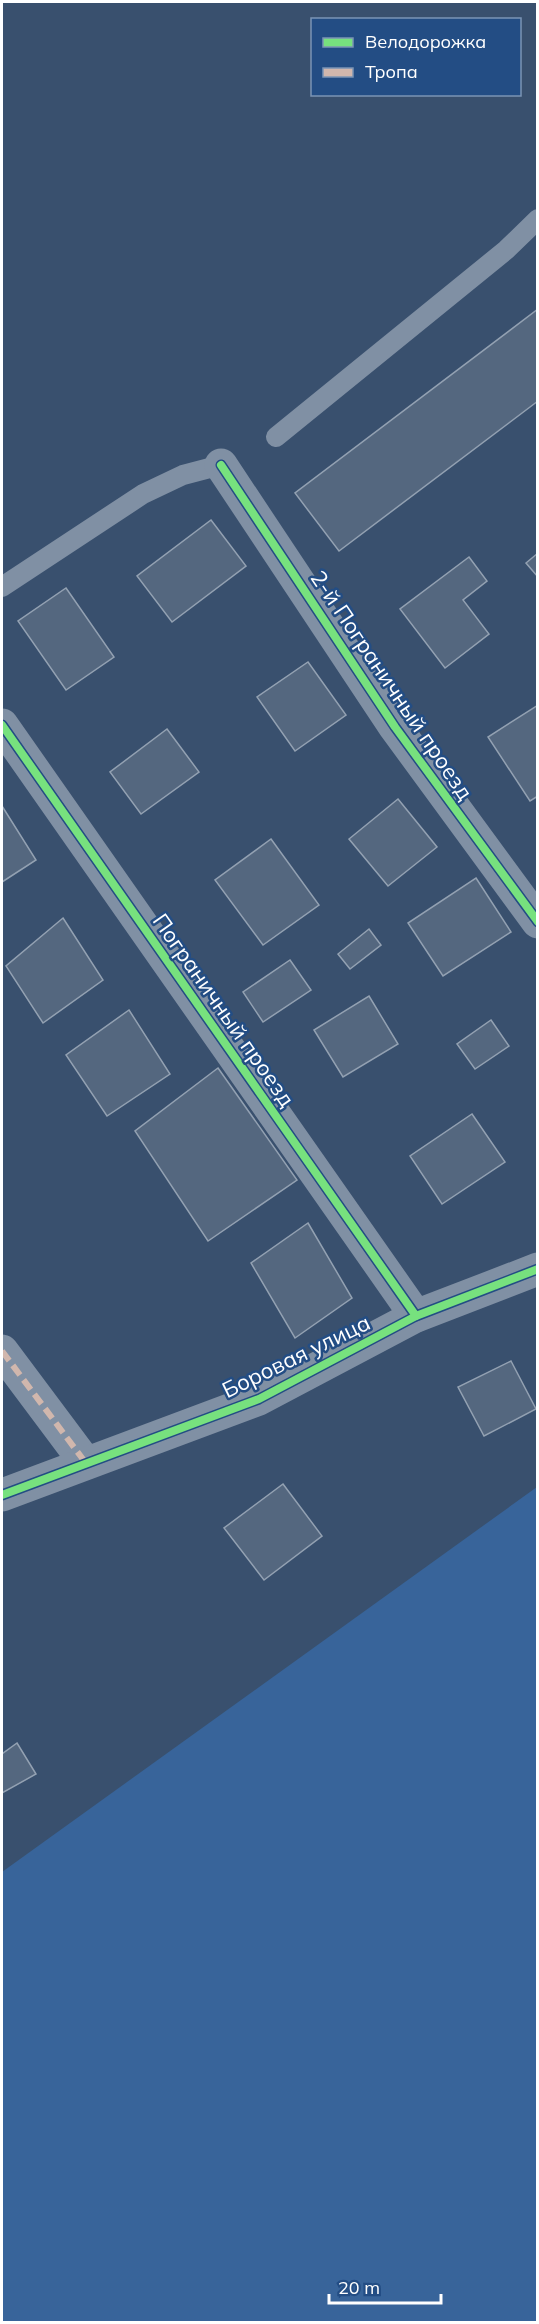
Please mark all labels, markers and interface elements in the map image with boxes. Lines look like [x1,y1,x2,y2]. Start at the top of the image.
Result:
legend [311,18,521,96]
text: Велодорожка [365,30,486,53]
text: Тропа [365,60,418,83]
street label: 2-й Пограничный проезд [305,565,479,805]
street label: Пограничный проезд [147,908,301,1112]
street label: Боровая улица [217,1308,375,1404]
scale bar [329,2267,442,2305]
text: 20 m [338,2276,380,2299]

